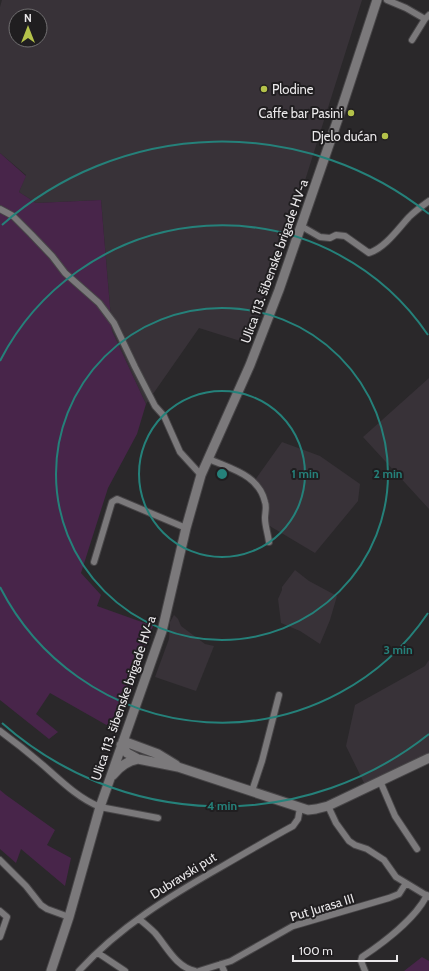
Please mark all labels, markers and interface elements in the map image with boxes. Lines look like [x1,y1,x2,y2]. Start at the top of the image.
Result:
north arrow [8,8,48,48]
text: N [24,11,32,25]
place label: Plodine [272,81,314,97]
marker: Plodine [259,84,269,94]
place label: Caffe bar Pasini [259,105,343,121]
marker: Caffe bar Pasini [346,108,356,118]
place label: Djelo dućan [312,128,377,145]
marker: Djelo dućan [380,131,390,141]
street label: Ulica 113. šibenske brigade HV-a [237,176,311,345]
text: 1 min [291,466,319,481]
text: 2 min [374,466,402,481]
centre of rings [215,467,229,481]
street label: Ulica 113. šibenske brigade HV-a [87,613,159,783]
text: 3 min [383,642,413,657]
text: 4 min [207,798,237,813]
street label: Dubravski put [147,848,220,902]
street label: Put Jurasa III [288,890,356,924]
scale bar [293,937,397,963]
text: 100 m [299,943,333,958]

